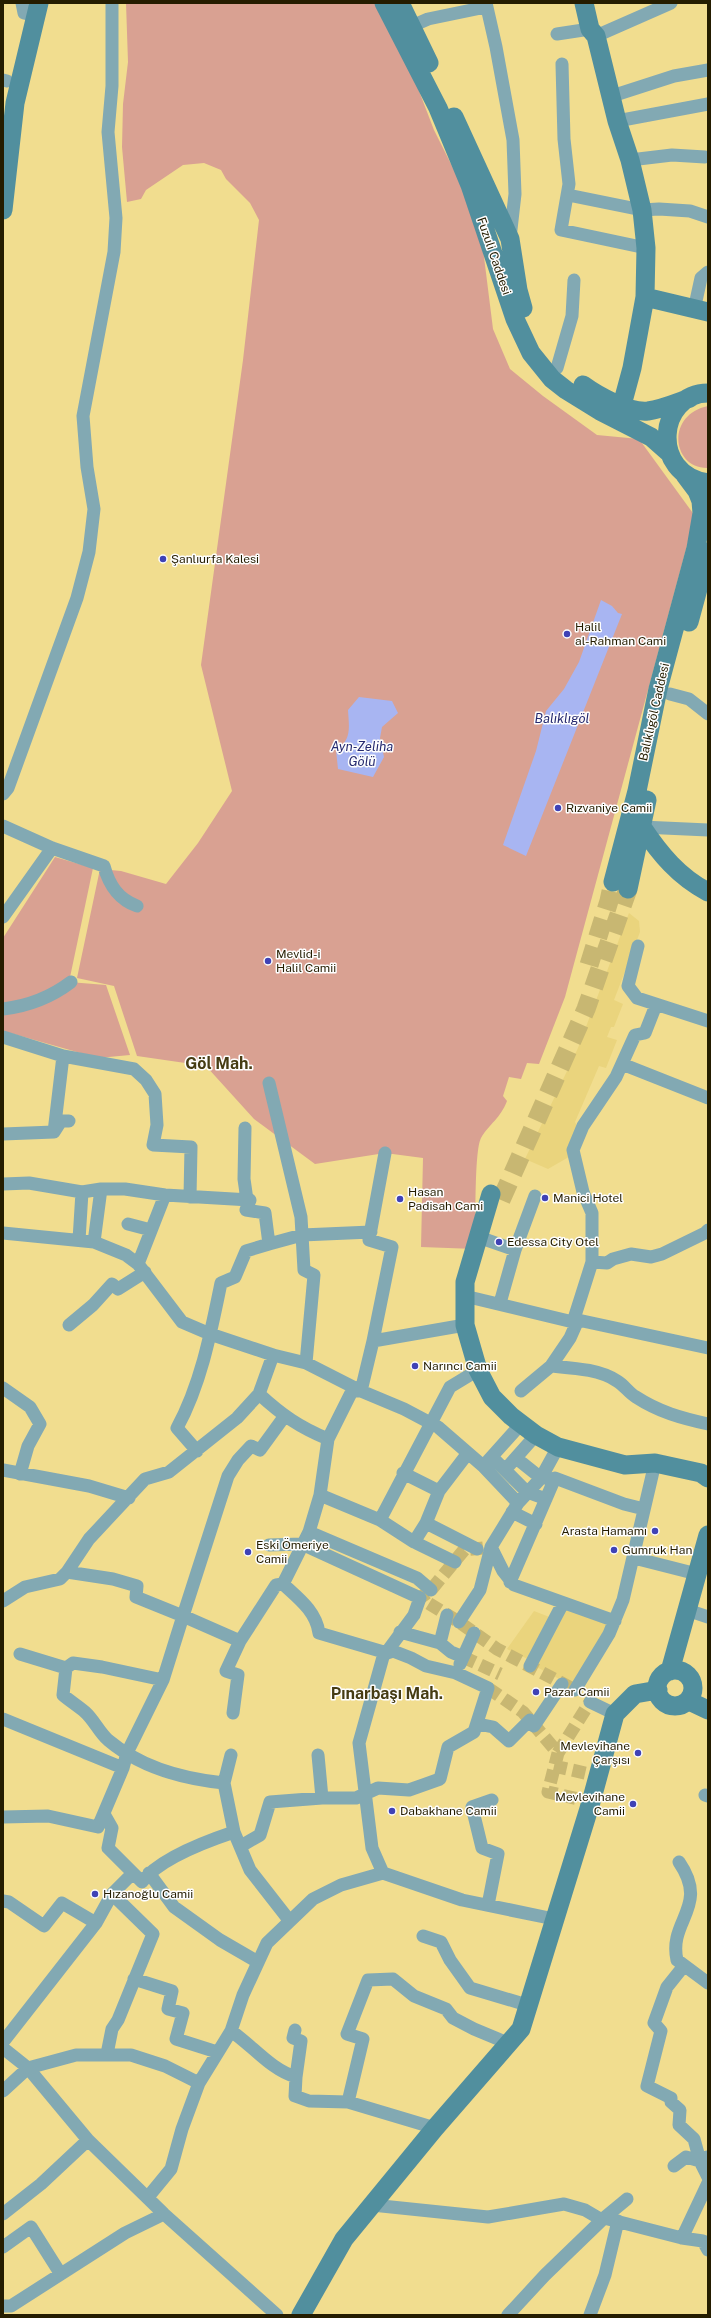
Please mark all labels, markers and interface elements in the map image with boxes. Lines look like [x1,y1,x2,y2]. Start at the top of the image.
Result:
street label: Fuzuli Caddesi [474,215,514,297]
place label: Şanlıurfa Kalesi [171,552,259,566]
marker: Şanlıurfa Kalesi [158,554,168,564]
place label: Halil al-Rahman Cami [575,620,666,648]
marker: Halil al-Rahman Cami [562,629,572,639]
street label: Balıklıgöl Caddesi [636,662,672,762]
water label: Balıklıgöl [535,711,590,726]
water label: Ayn-Zeliha Gölü [331,739,393,769]
place label: Rızvaniye Camii [566,801,652,815]
marker: Rızvaniye Camii [553,803,563,813]
place label: Mevlid-i Halil Camii [276,947,336,975]
marker: Mevlid-i Halil Camii [263,956,273,966]
district label: Göl Mah. [185,1054,253,1073]
place label: Hasan Padisah Cami [408,1185,483,1213]
place label: Manici Hotel [553,1191,623,1205]
marker: Manici Hotel [540,1193,550,1203]
marker: Hasan Padisah Cami [395,1194,405,1204]
place label: Edessa City Otel [507,1235,599,1249]
marker: Edessa City Otel [494,1237,504,1247]
place label: Narıncı Camii [423,1359,497,1373]
marker: Narıncı Camii [410,1361,420,1371]
place label: Arasta Hamamı [561,1524,647,1538]
marker: Arasta Hamamı [650,1526,660,1536]
place label: Eski Ömeriye Camii [256,1538,329,1566]
place label: Gumruk Han [622,1543,692,1557]
marker: Gumruk Han [609,1545,619,1555]
marker: Eski Ömeriye Camii [243,1547,253,1557]
district label: Pınarbaşı Mah. [331,1684,443,1703]
place label: Pazar Camii [544,1685,609,1699]
marker: Pazar Camii [531,1687,541,1697]
place label: Mevlevihane Çarşısı [560,1739,630,1767]
marker: Mevlevihane Çarşısı [633,1748,643,1758]
place label: Mevlevihane Camii [555,1790,625,1818]
marker: Mevlevihane Camii [628,1799,638,1809]
place label: Dabakhane Camii [400,1804,497,1818]
marker: Dabakhane Camii [387,1806,397,1816]
place label: Hızanoğlu Camii [103,1887,193,1901]
marker: Hızanoğlu Camii [90,1889,100,1899]

